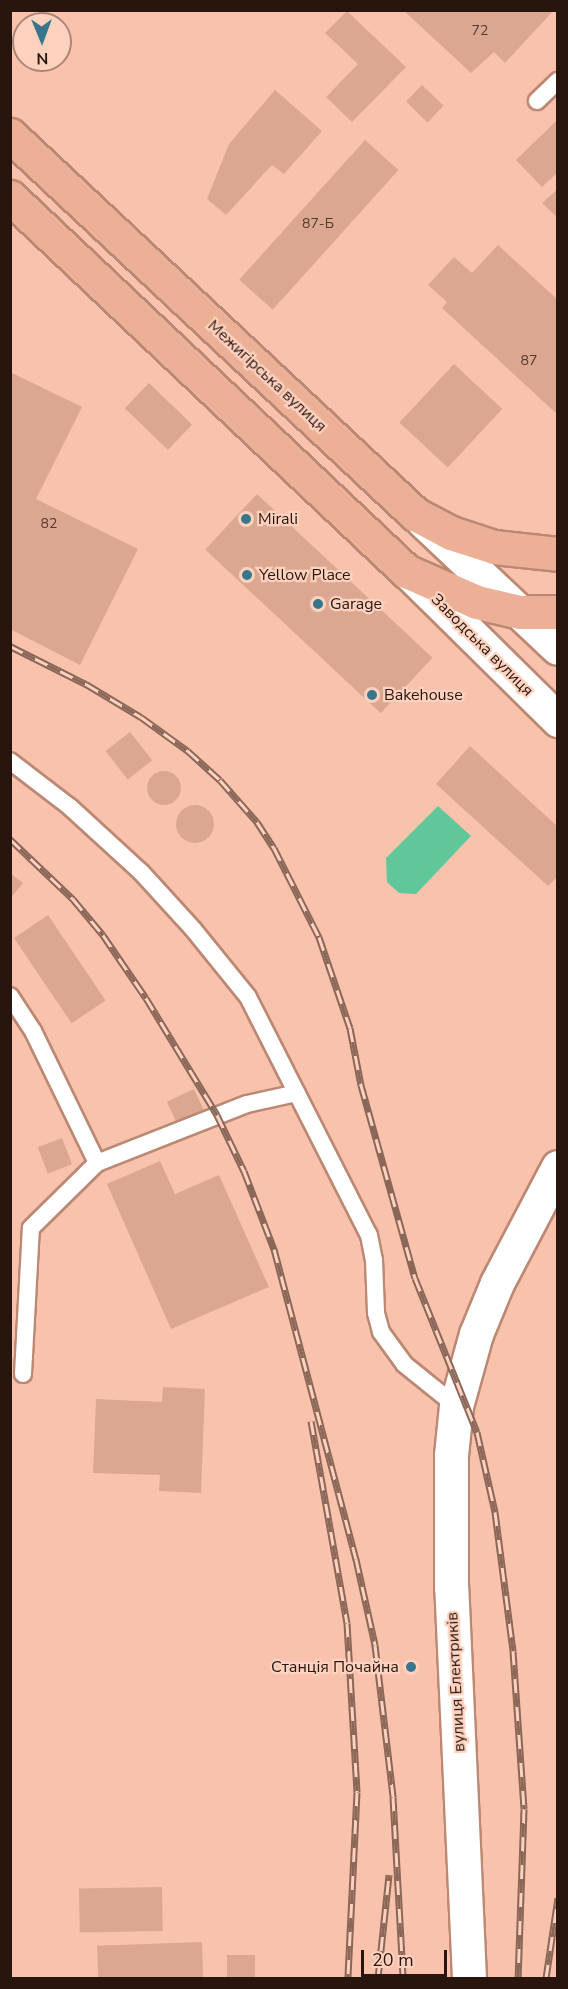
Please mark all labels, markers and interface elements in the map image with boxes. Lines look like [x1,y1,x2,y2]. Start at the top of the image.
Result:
north arrow [12,12,72,72]
house number: 72 [472,23,488,39]
text: N [36,47,48,69]
house number: 87-Б [302,216,334,232]
street label: Межигірська вулиця [204,316,330,436]
house number: 87 [521,353,537,369]
place label: Mirali [258,509,298,529]
marker: Mirali [239,512,253,526]
house number: 82 [41,516,57,532]
place label: Yellow Place [259,565,351,585]
marker: Yellow Place [240,568,254,582]
street label: Заводська вулиця [427,590,537,700]
place label: Garage [330,594,382,614]
marker: Garage [311,597,325,611]
place label: Bakehouse [384,685,463,705]
marker: Bakehouse [365,688,379,702]
street label: вулиця Електриків [443,1612,469,1752]
place label: Станція Почайна [271,1657,399,1677]
marker: Станція Почайна [404,1660,418,1674]
scale bar [364,1938,450,1976]
text: 20 m [372,1948,414,1972]

